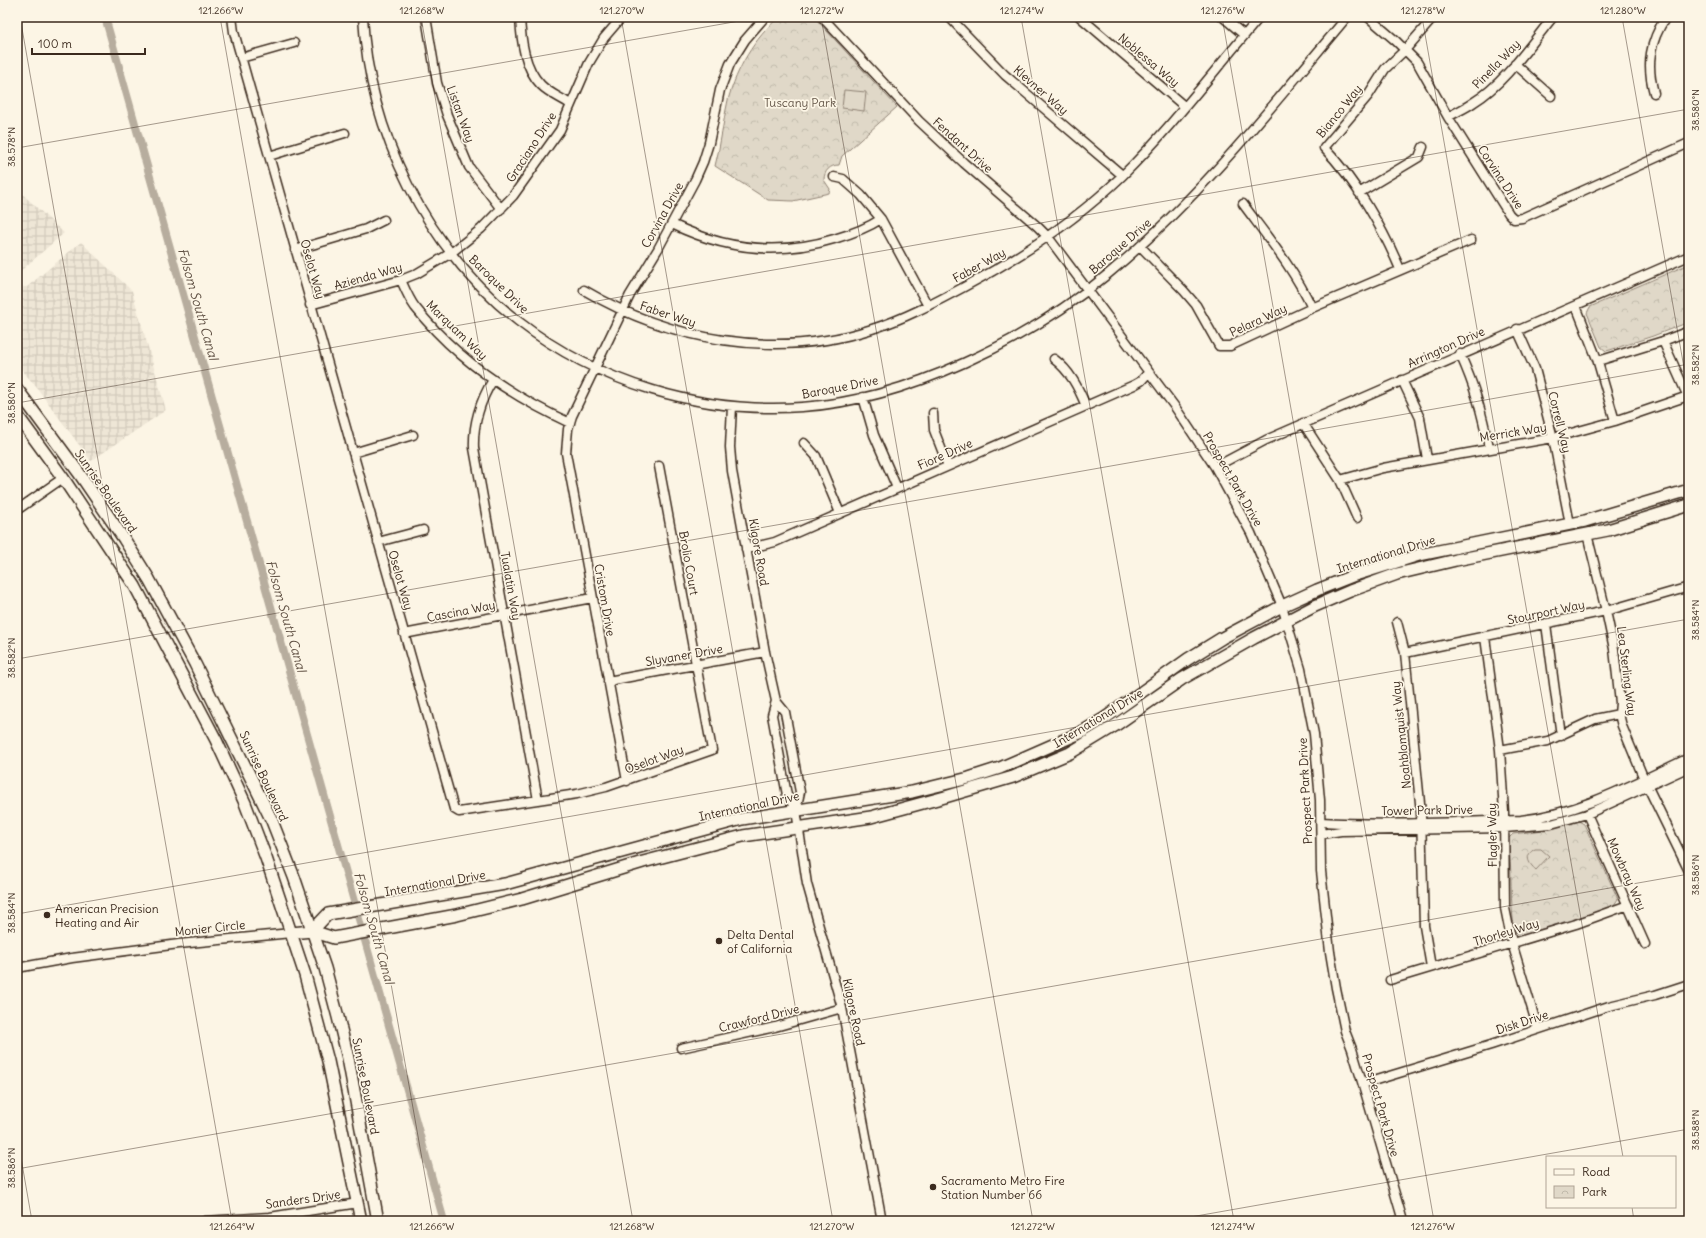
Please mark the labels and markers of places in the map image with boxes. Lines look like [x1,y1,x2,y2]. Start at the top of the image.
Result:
place label: American Precision Heating and Air [55,901,159,930]
marker: American Precision Heating and Air [42,910,52,920]
place label: Delta Dental of California [727,927,794,956]
marker: Delta Dental of California [714,936,724,946]
place label: Sacramento Metro Fire Station Number 66 [941,1173,1065,1202]
marker: Sacramento Metro Fire Station Number 66 [928,1182,938,1192]

